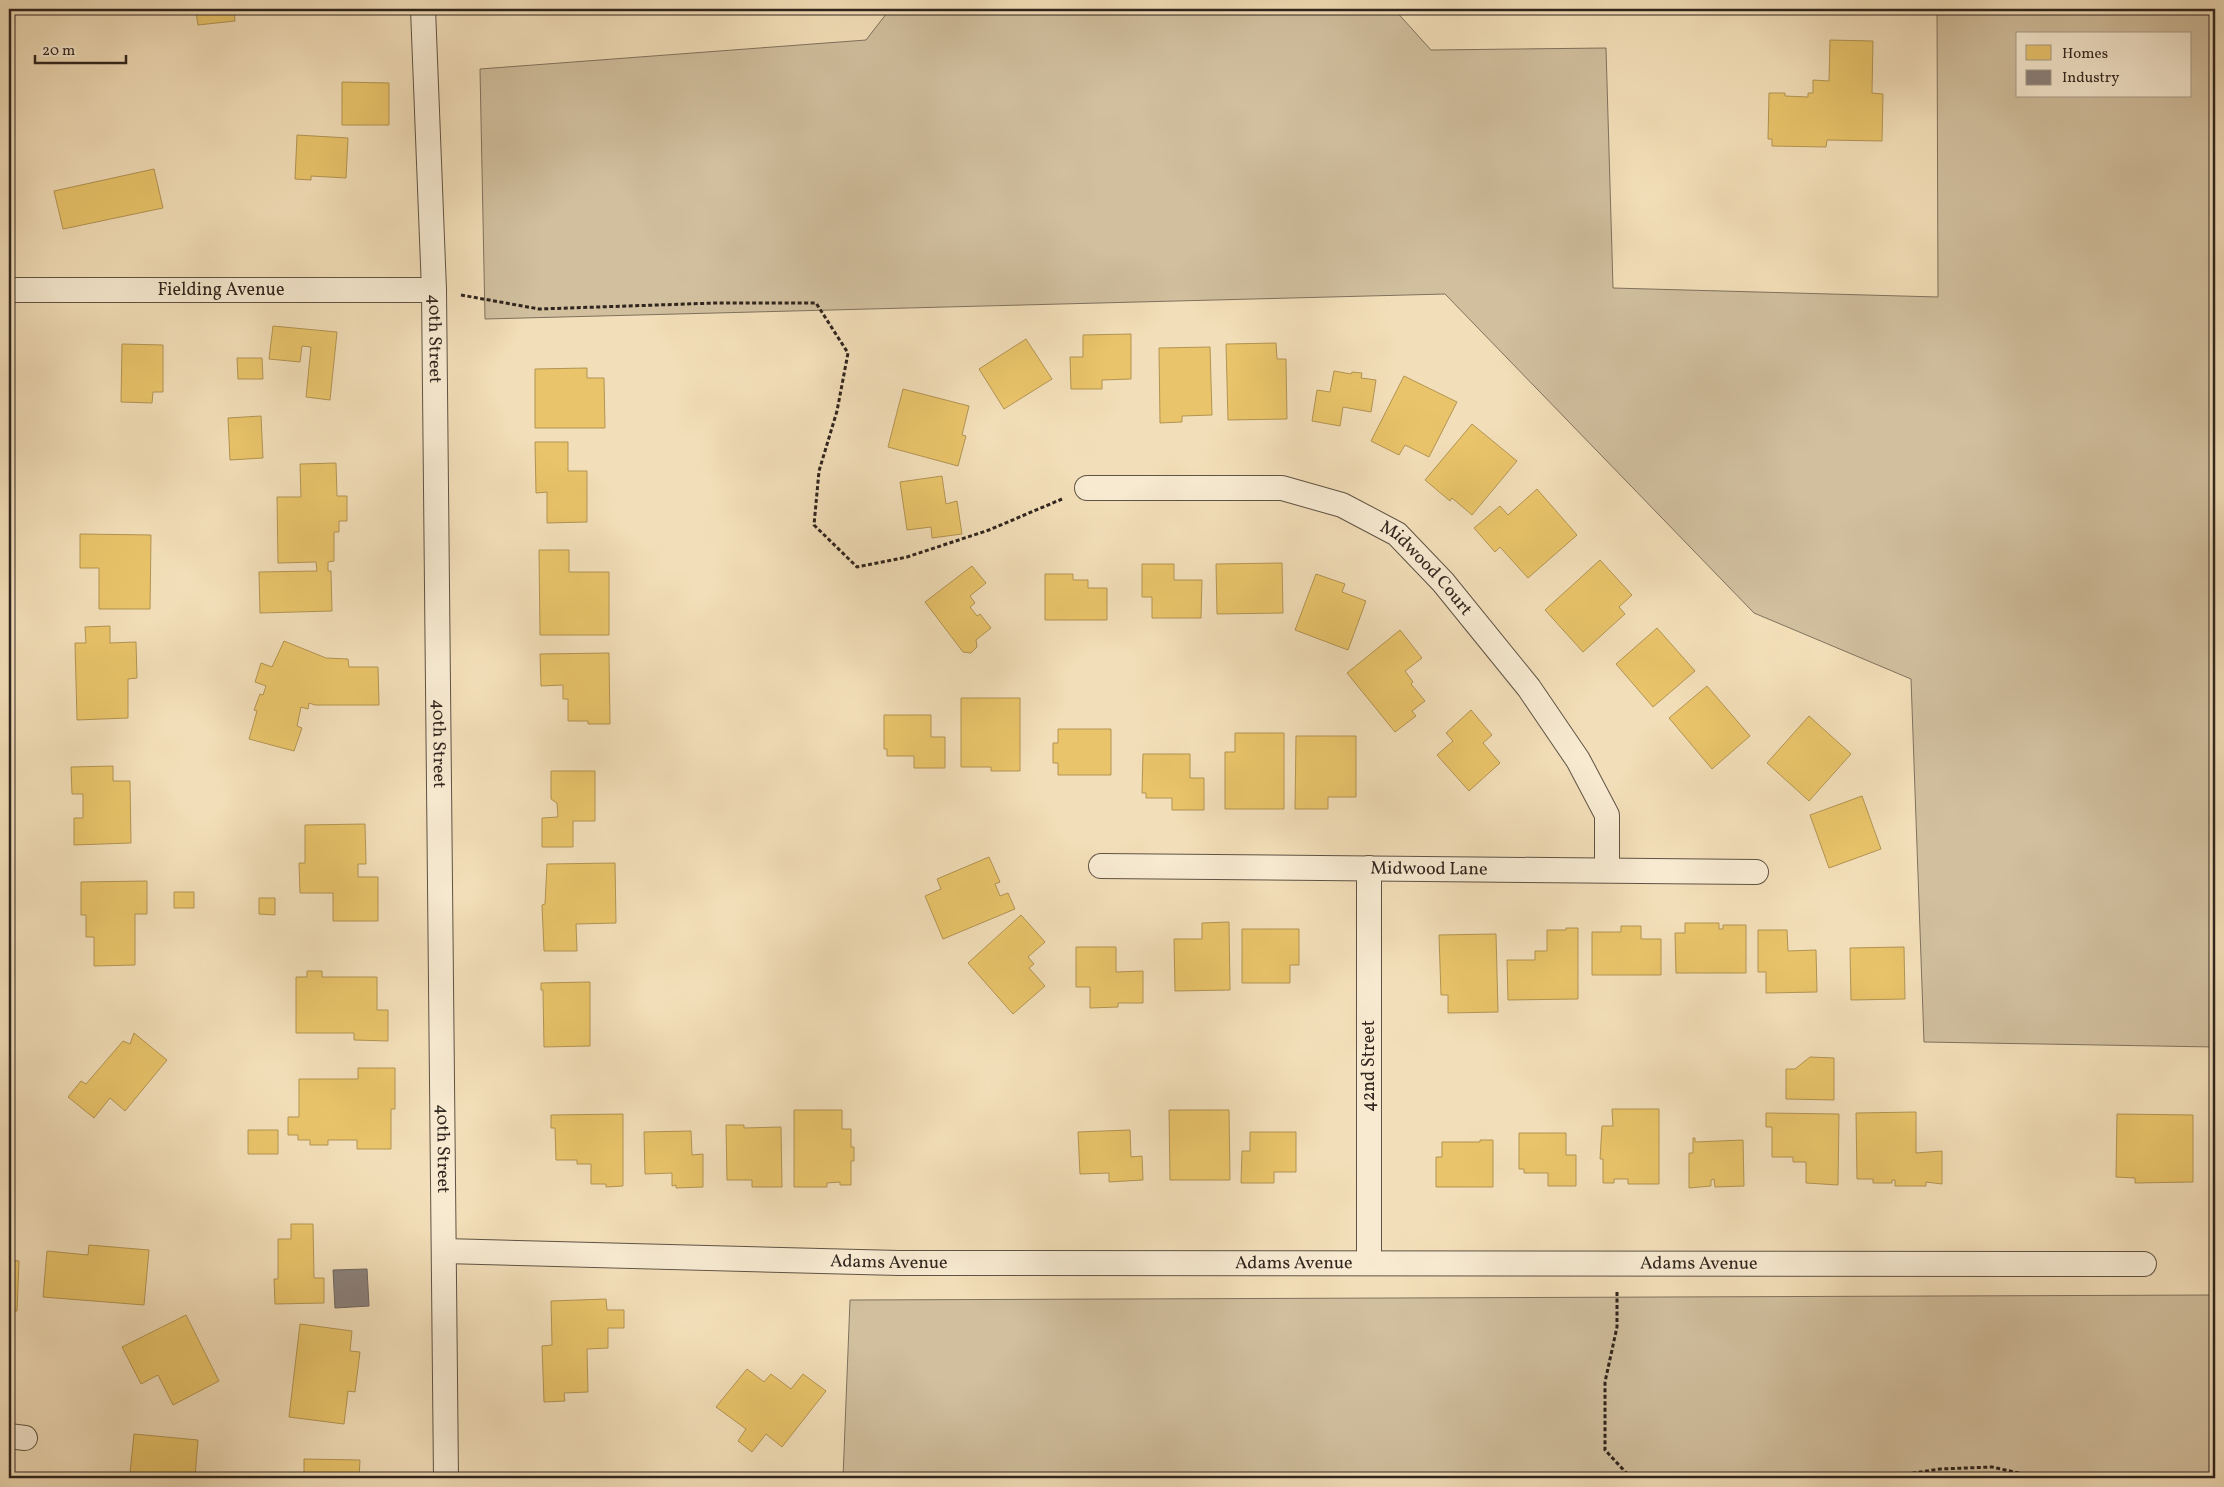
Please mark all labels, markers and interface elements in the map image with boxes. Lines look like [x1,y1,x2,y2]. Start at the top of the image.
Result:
scale bar [35,32,126,64]
legend [2016,32,2192,98]
text: 20 m [42,41,75,62]
text: Homes [2062,44,2108,65]
text: Industry [2062,68,2119,89]
street label: Fielding Avenue [158,278,284,303]
street label: 40th Street [422,294,447,383]
street label: Midwood Court [1375,515,1478,621]
street label: 40th Street [426,699,452,788]
street label: Midwood Lane [1370,856,1488,882]
street label: 42nd Street [1357,1020,1382,1112]
street label: 40th Street [430,1104,456,1193]
street label: Adams Avenue [830,1249,948,1276]
street label: Adams Avenue [1235,1251,1353,1276]
street label: Adams Avenue [1640,1251,1758,1276]

